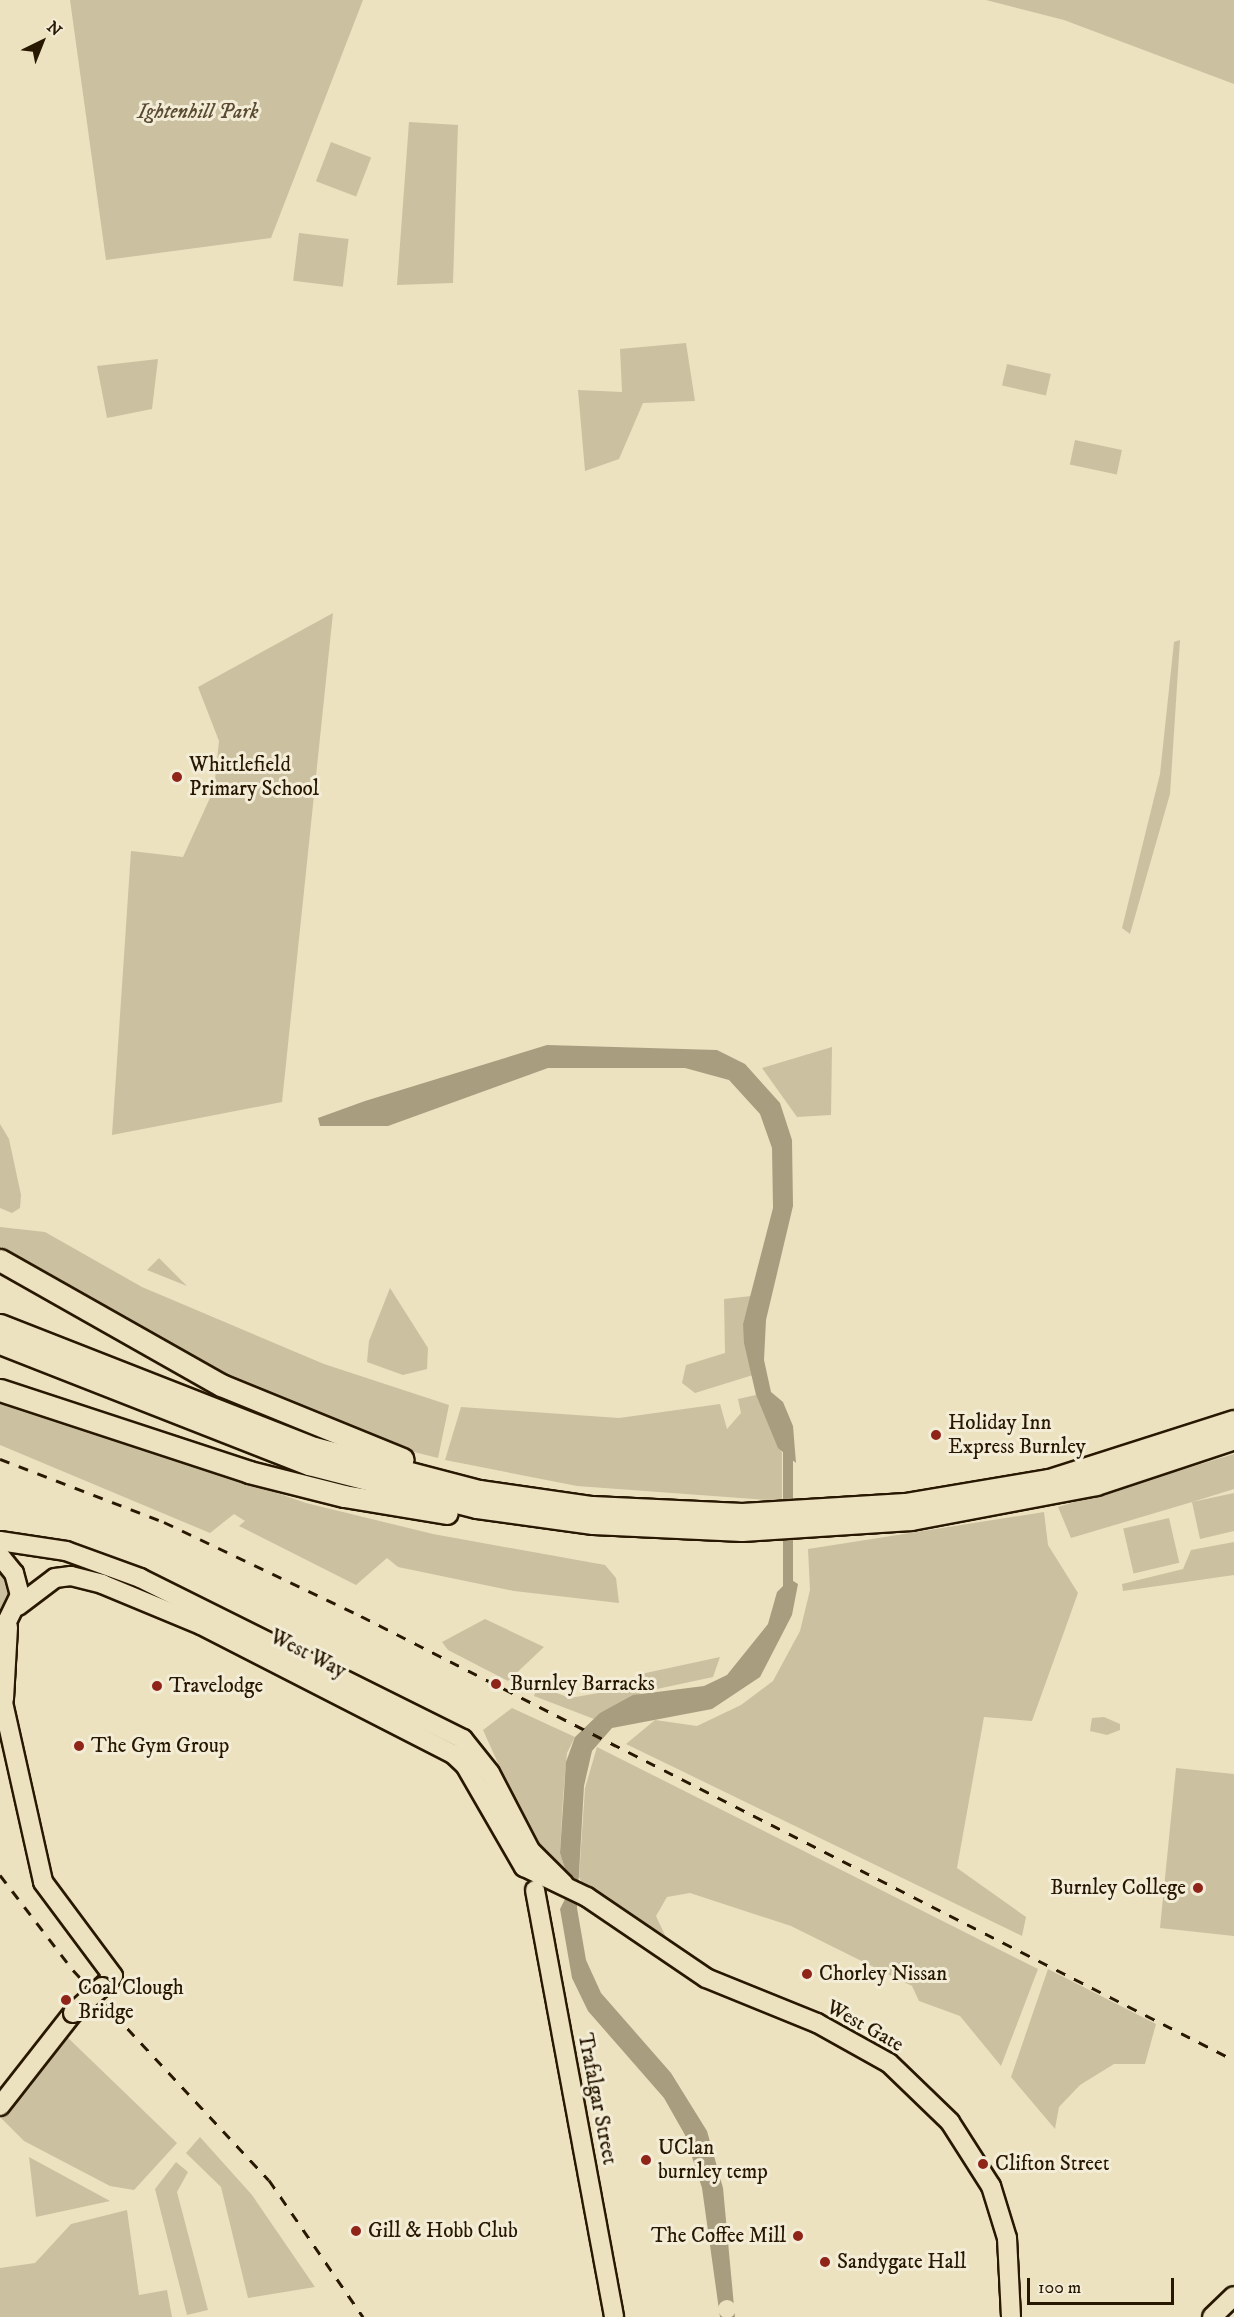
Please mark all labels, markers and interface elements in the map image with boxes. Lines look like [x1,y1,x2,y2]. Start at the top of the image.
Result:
north arrow [12,12,72,72]
text: N [43,17,66,41]
park label: Ightenhill Park [138,99,258,125]
place label: Whittlefield Primary School [189,752,319,802]
marker: Whittlefield Primary School [170,770,184,784]
place label: Holiday Inn Express Burnley [948,1410,1086,1460]
marker: Holiday Inn Express Burnley [929,1428,943,1442]
street label: West Way [266,1624,350,1684]
place label: Burnley Barracks [510,1671,655,1697]
place label: Travelodge [169,1673,263,1699]
marker: Burnley Barracks [487,1675,505,1693]
marker: Travelodge [150,1679,164,1693]
place label: The Gym Group [91,1733,229,1759]
marker: The Gym Group [72,1739,86,1753]
place label: Burnley College [1050,1875,1186,1901]
marker: Burnley College [1191,1881,1205,1895]
place label: Chorley Nissan [819,1961,947,1987]
marker: Chorley Nissan [800,1967,814,1981]
place label: Coal Clough Bridge [78,1975,184,2025]
marker: Coal Clough Bridge [59,1993,73,2007]
street label: West Gate [822,1995,908,2057]
street label: Trafalgar Street [572,2031,622,2167]
place label: UClan burnley temp [658,2135,768,2185]
place label: Clifton Street [995,2151,1109,2177]
marker: UClan burnley temp [639,2153,653,2167]
marker: Clifton Street [976,2157,990,2171]
place label: Gill & Hobb Club [368,2218,518,2244]
place label: The Coffee Mill [651,2223,786,2249]
marker: Gill & Hobb Club [349,2224,363,2238]
marker: The Coffee Mill [791,2229,805,2243]
place label: Sandygate Hall [837,2249,966,2275]
marker: Sandygate Hall [818,2255,832,2269]
scale bar [1030,2266,1177,2304]
text: 100 m [1038,2277,1081,2299]

